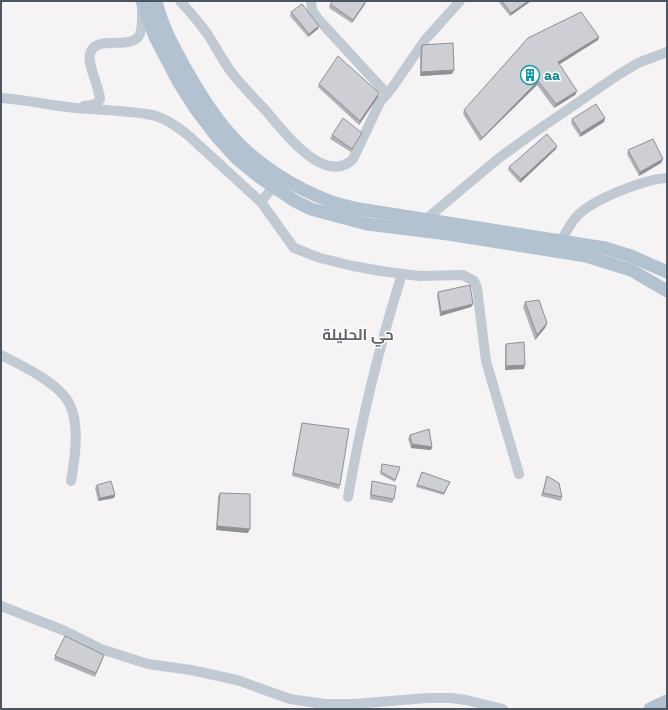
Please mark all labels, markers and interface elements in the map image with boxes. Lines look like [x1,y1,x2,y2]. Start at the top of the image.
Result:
building icon: aa [519,64,541,86]
place label: aa [544,66,560,84]
district label: حي الحليلة [322,325,394,347]

